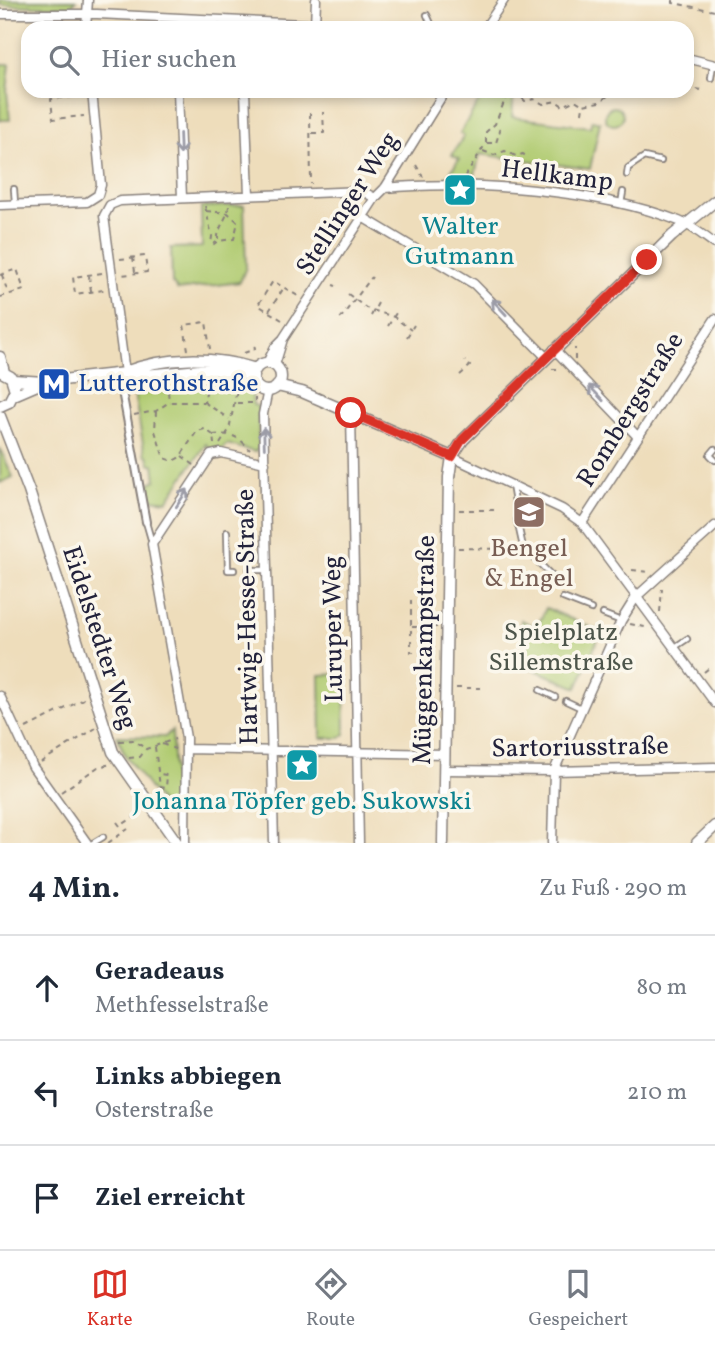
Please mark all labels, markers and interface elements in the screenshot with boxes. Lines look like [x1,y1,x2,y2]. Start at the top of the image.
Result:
search box [21,21,694,98]
icon: search [45,41,83,79]
text: Hier suchen [101,42,237,78]
street label: Stellinger Weg [288,125,408,283]
one-way arrow [173,133,186,156]
street label: Hellkamp [499,151,615,201]
place icon: Walter Gutmann [441,171,479,209]
place label: Walter Gutmann [405,209,515,275]
route end [631,244,662,275]
one-way arrow [491,299,508,316]
street label: Rombergstraße [569,325,693,495]
metro station icon: Lutterothstraße [35,365,73,403]
place label: Lutterothstraße [78,366,259,402]
one-way arrow [588,385,605,402]
route start [335,397,366,428]
one-way arrow [257,427,270,450]
street label: Hartwig-Hesse-Straße [228,488,268,746]
one-way arrow [175,489,189,508]
school or university icon: Bengel & Engel [510,493,548,531]
place label: Bengel & Engel [484,531,574,597]
street label: Müggenkampstraße [405,535,445,765]
street label: Eidelstedter Weg [52,541,146,735]
street label: Luruper Weg [315,555,353,703]
park label: Spielplatz Sillemstraße [488,615,634,681]
street label: Sartoriusstraße [491,728,669,768]
place icon: Johanna Töpfer geb. Sukowski [283,746,321,784]
place label: Johanna Töpfer geb. Sukowski [133,784,471,820]
text: 4 Min. [28,868,120,910]
text: Zu Fuß · 290 m [539,873,687,905]
text: Geradeaus [95,954,224,990]
icon: ahead [28,969,66,1007]
text: 80 m [637,972,687,1004]
text: Methfesselstraße [95,990,269,1022]
text: Links abbiegen [95,1059,282,1095]
icon: left [28,1074,66,1112]
text: 210 m [627,1077,687,1109]
text: Osterstraße [95,1095,214,1127]
icon: arrive [28,1179,66,1217]
text: Ziel erreicht [95,1180,245,1216]
tab: Karte [87,1265,133,1333]
tab: Route [306,1265,355,1333]
tab: Gespeichert [529,1265,628,1333]

